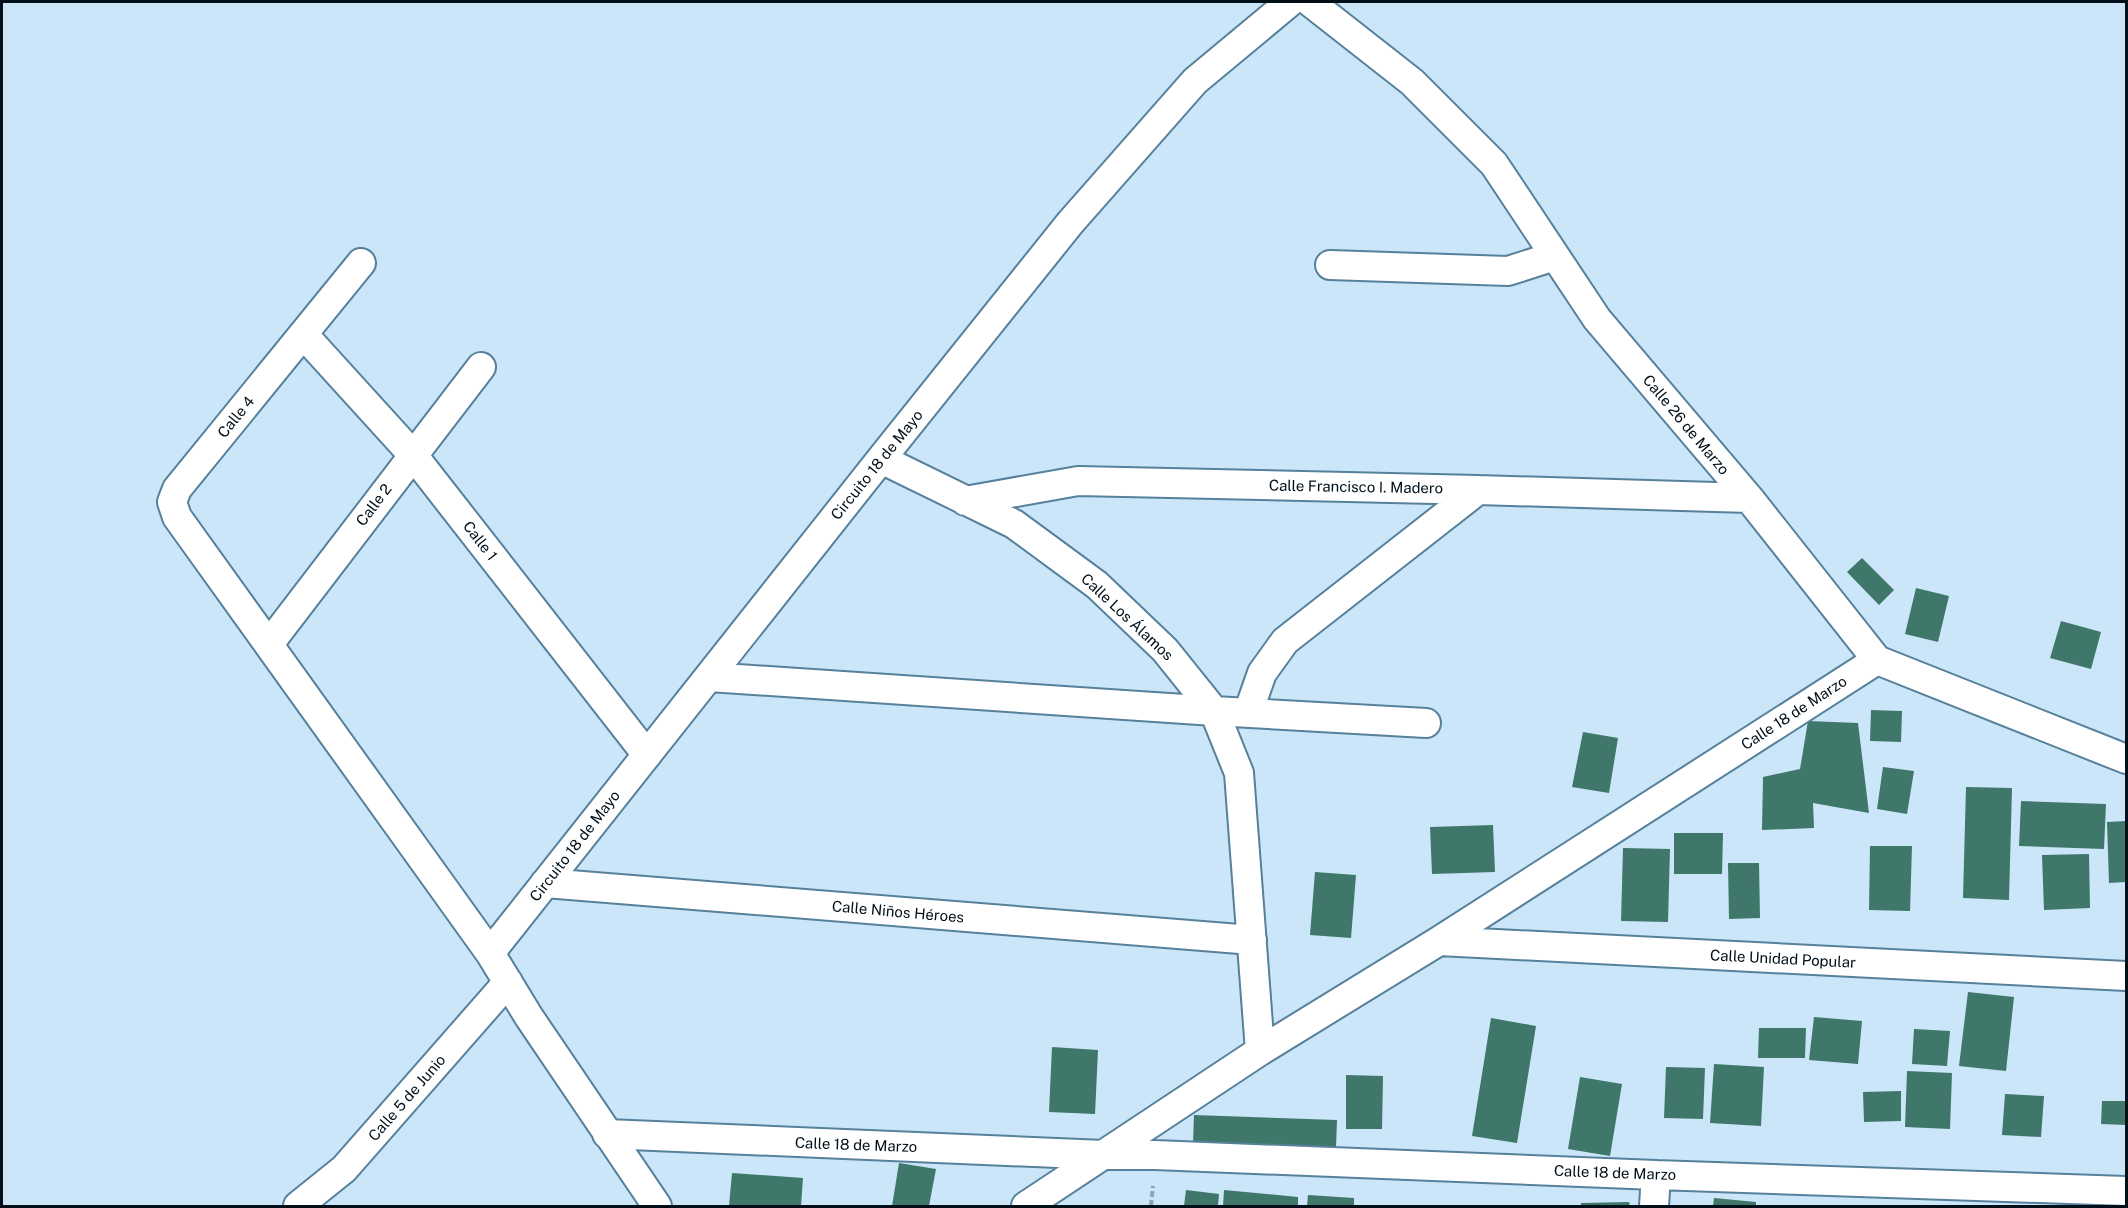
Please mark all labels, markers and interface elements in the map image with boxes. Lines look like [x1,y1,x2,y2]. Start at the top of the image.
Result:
street label: Calle 26 de Marzo [1640,371,1733,478]
street label: Calle 4 [214,392,257,441]
street label: Circuito 18 de Mayo [827,406,926,523]
street label: Calle Francisco I. Madero [1269,476,1443,497]
street label: Calle 2 [352,480,395,529]
street label: Calle 1 [460,518,501,564]
street label: Calle Los Álamos [1078,570,1177,664]
street label: Calle 18 de Marzo [1738,672,1850,753]
street label: Circuito 18 de Mayo [526,787,623,905]
street label: Calle Niños Héroes [831,897,965,926]
street label: Calle Unidad Popular [1710,946,1857,971]
street label: Calle 5 de Junio [365,1051,449,1144]
street label: Calle 18 de Marzo [795,1134,917,1155]
street label: Calle 18 de Marzo [1554,1162,1676,1183]

